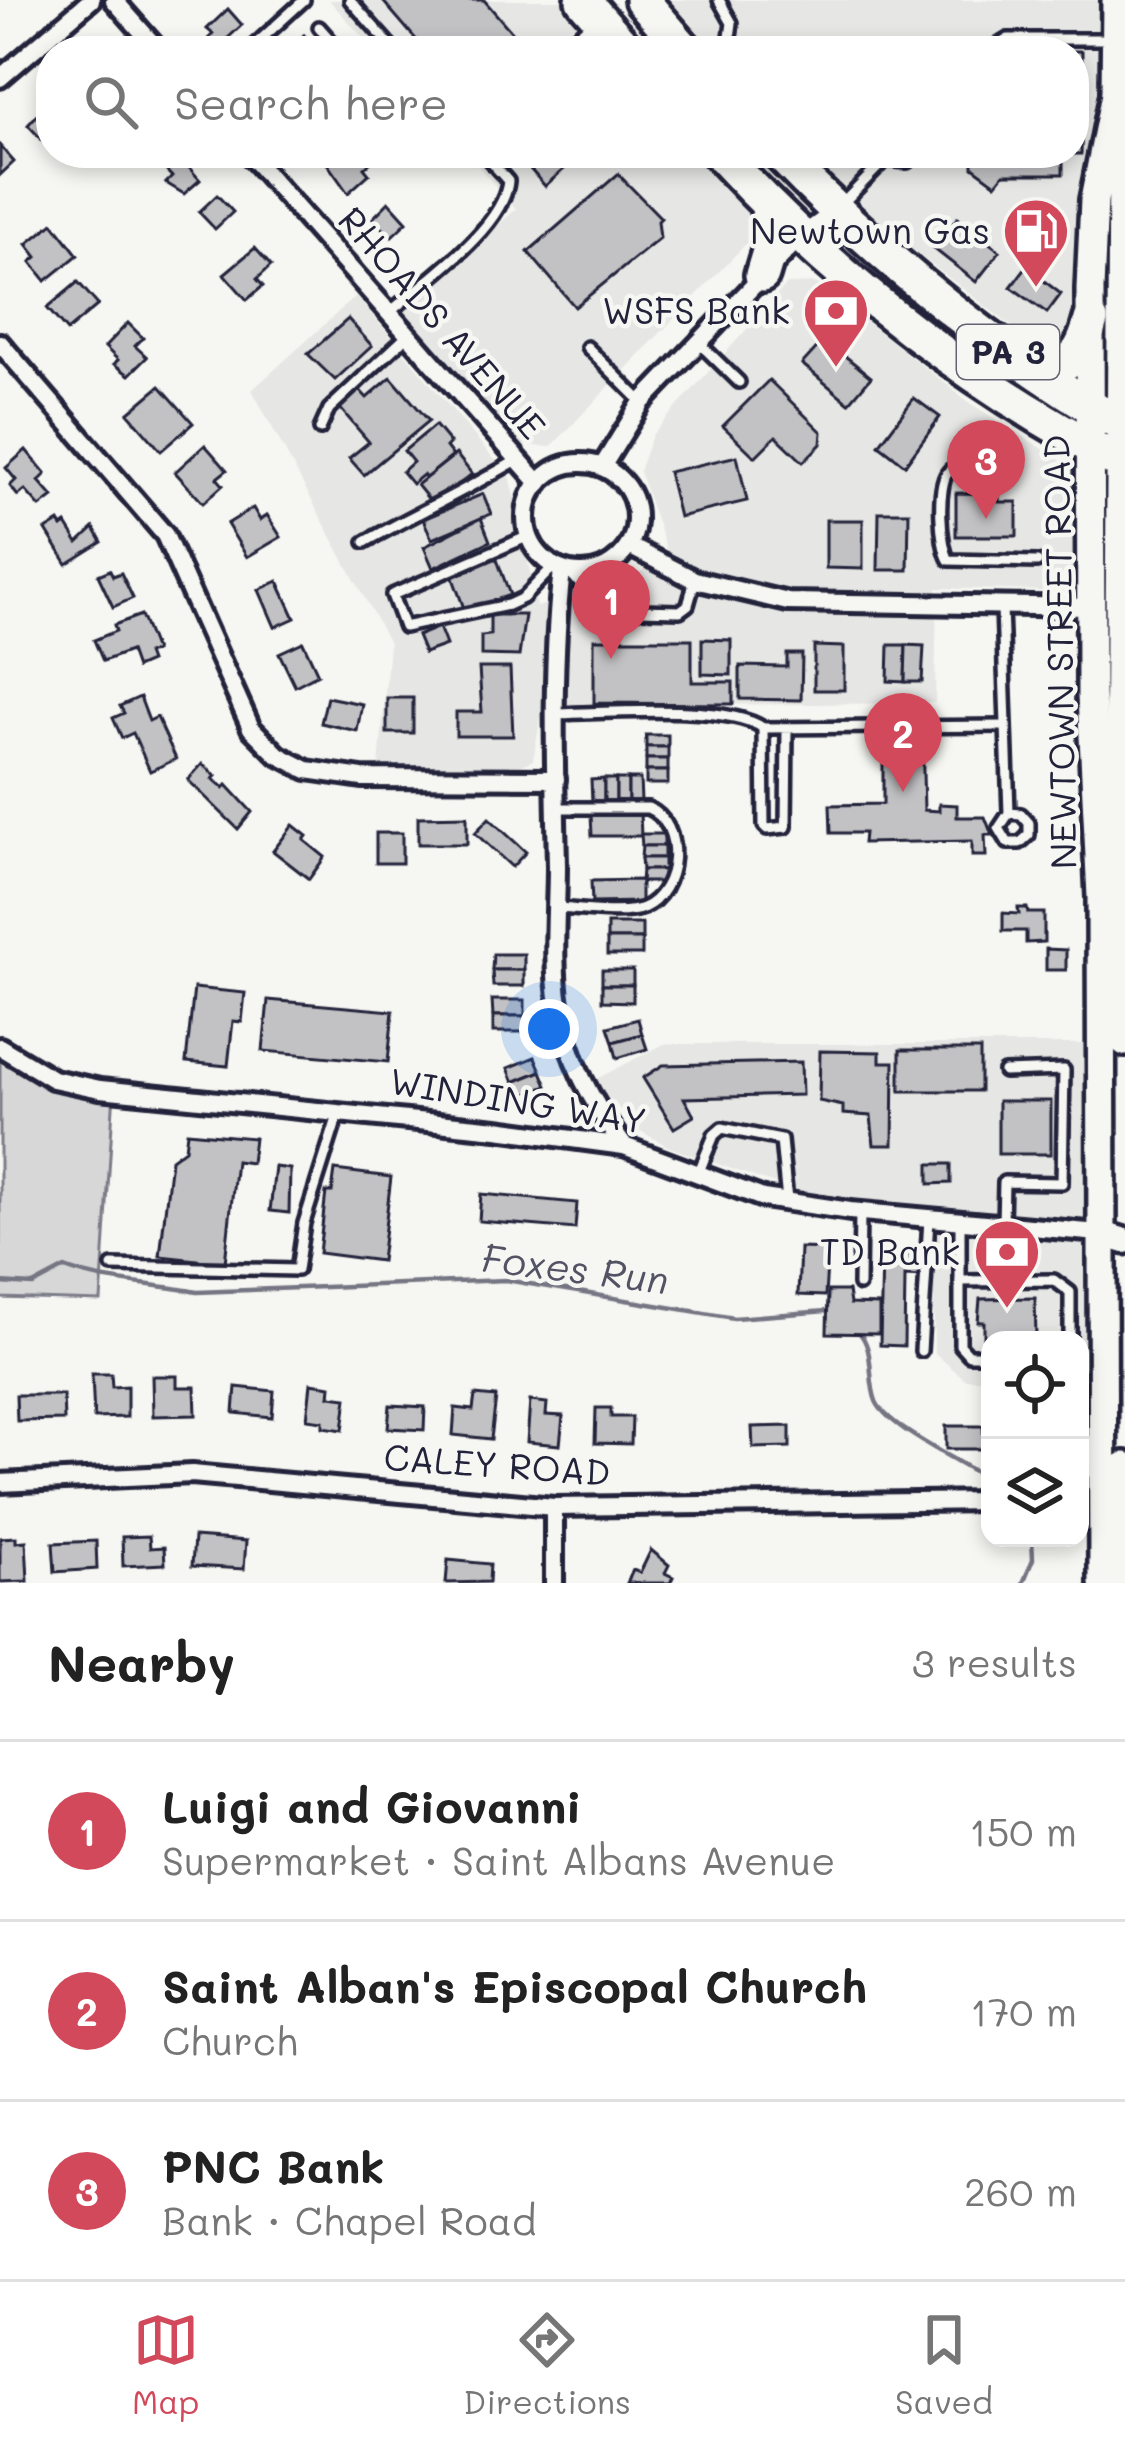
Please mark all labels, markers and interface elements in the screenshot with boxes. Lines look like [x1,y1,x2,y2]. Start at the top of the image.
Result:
search box [36,36,1089,168]
icon: search [78,69,144,135]
text: Search here [174,73,448,131]
street label: RHOADS AVENUE [329,196,557,448]
fuel station icon: Newtown Gas [1001,196,1071,290]
place label: Newtown Gas [750,206,990,253]
bank icon: WSFS Bank [801,276,871,370]
place label: WSFS Bank [602,286,790,333]
road number: PA 3 [957,325,1059,379]
pin: 3 [947,420,1025,519]
street label: NEWTOWN STREET ROAD [1031,434,1086,870]
pin: 1 [572,560,650,659]
pin: 2 [864,693,942,792]
your location [519,999,579,1059]
street label: WINDING WAY [386,1056,650,1143]
bank icon: TD Bank [972,1217,1042,1311]
place label: TD Bank [820,1227,960,1274]
water label: Foxes Run [479,1231,672,1304]
map controls [981,1331,1089,1547]
button: locate [981,1331,1089,1439]
street label: CALEY ROAD [382,1432,612,1495]
button: layers [981,1439,1089,1547]
text: Nearby [48,1628,235,1695]
text: 3 results [912,1636,1077,1687]
text: Luigi and Giovanni [162,1776,582,1834]
text: 1 [78,1805,96,1856]
text: 150 m [969,1805,1077,1856]
text: Supermarket · Saint Albans Avenue [162,1834,835,1885]
text: Saint Alban's Episcopal Church [162,1956,867,2014]
text: 2 [76,1985,98,2036]
text: 170 m [970,1985,1077,2036]
text: Church [162,2014,298,2065]
text: PNC Bank [162,2136,385,2194]
text: 3 [75,2165,99,2216]
text: 260 m [964,2165,1077,2216]
text: Bank · Chapel Road [162,2194,537,2245]
tab: Map [132,2307,199,2422]
tab: Directions [463,2307,631,2422]
tab: Saved [895,2307,993,2422]

